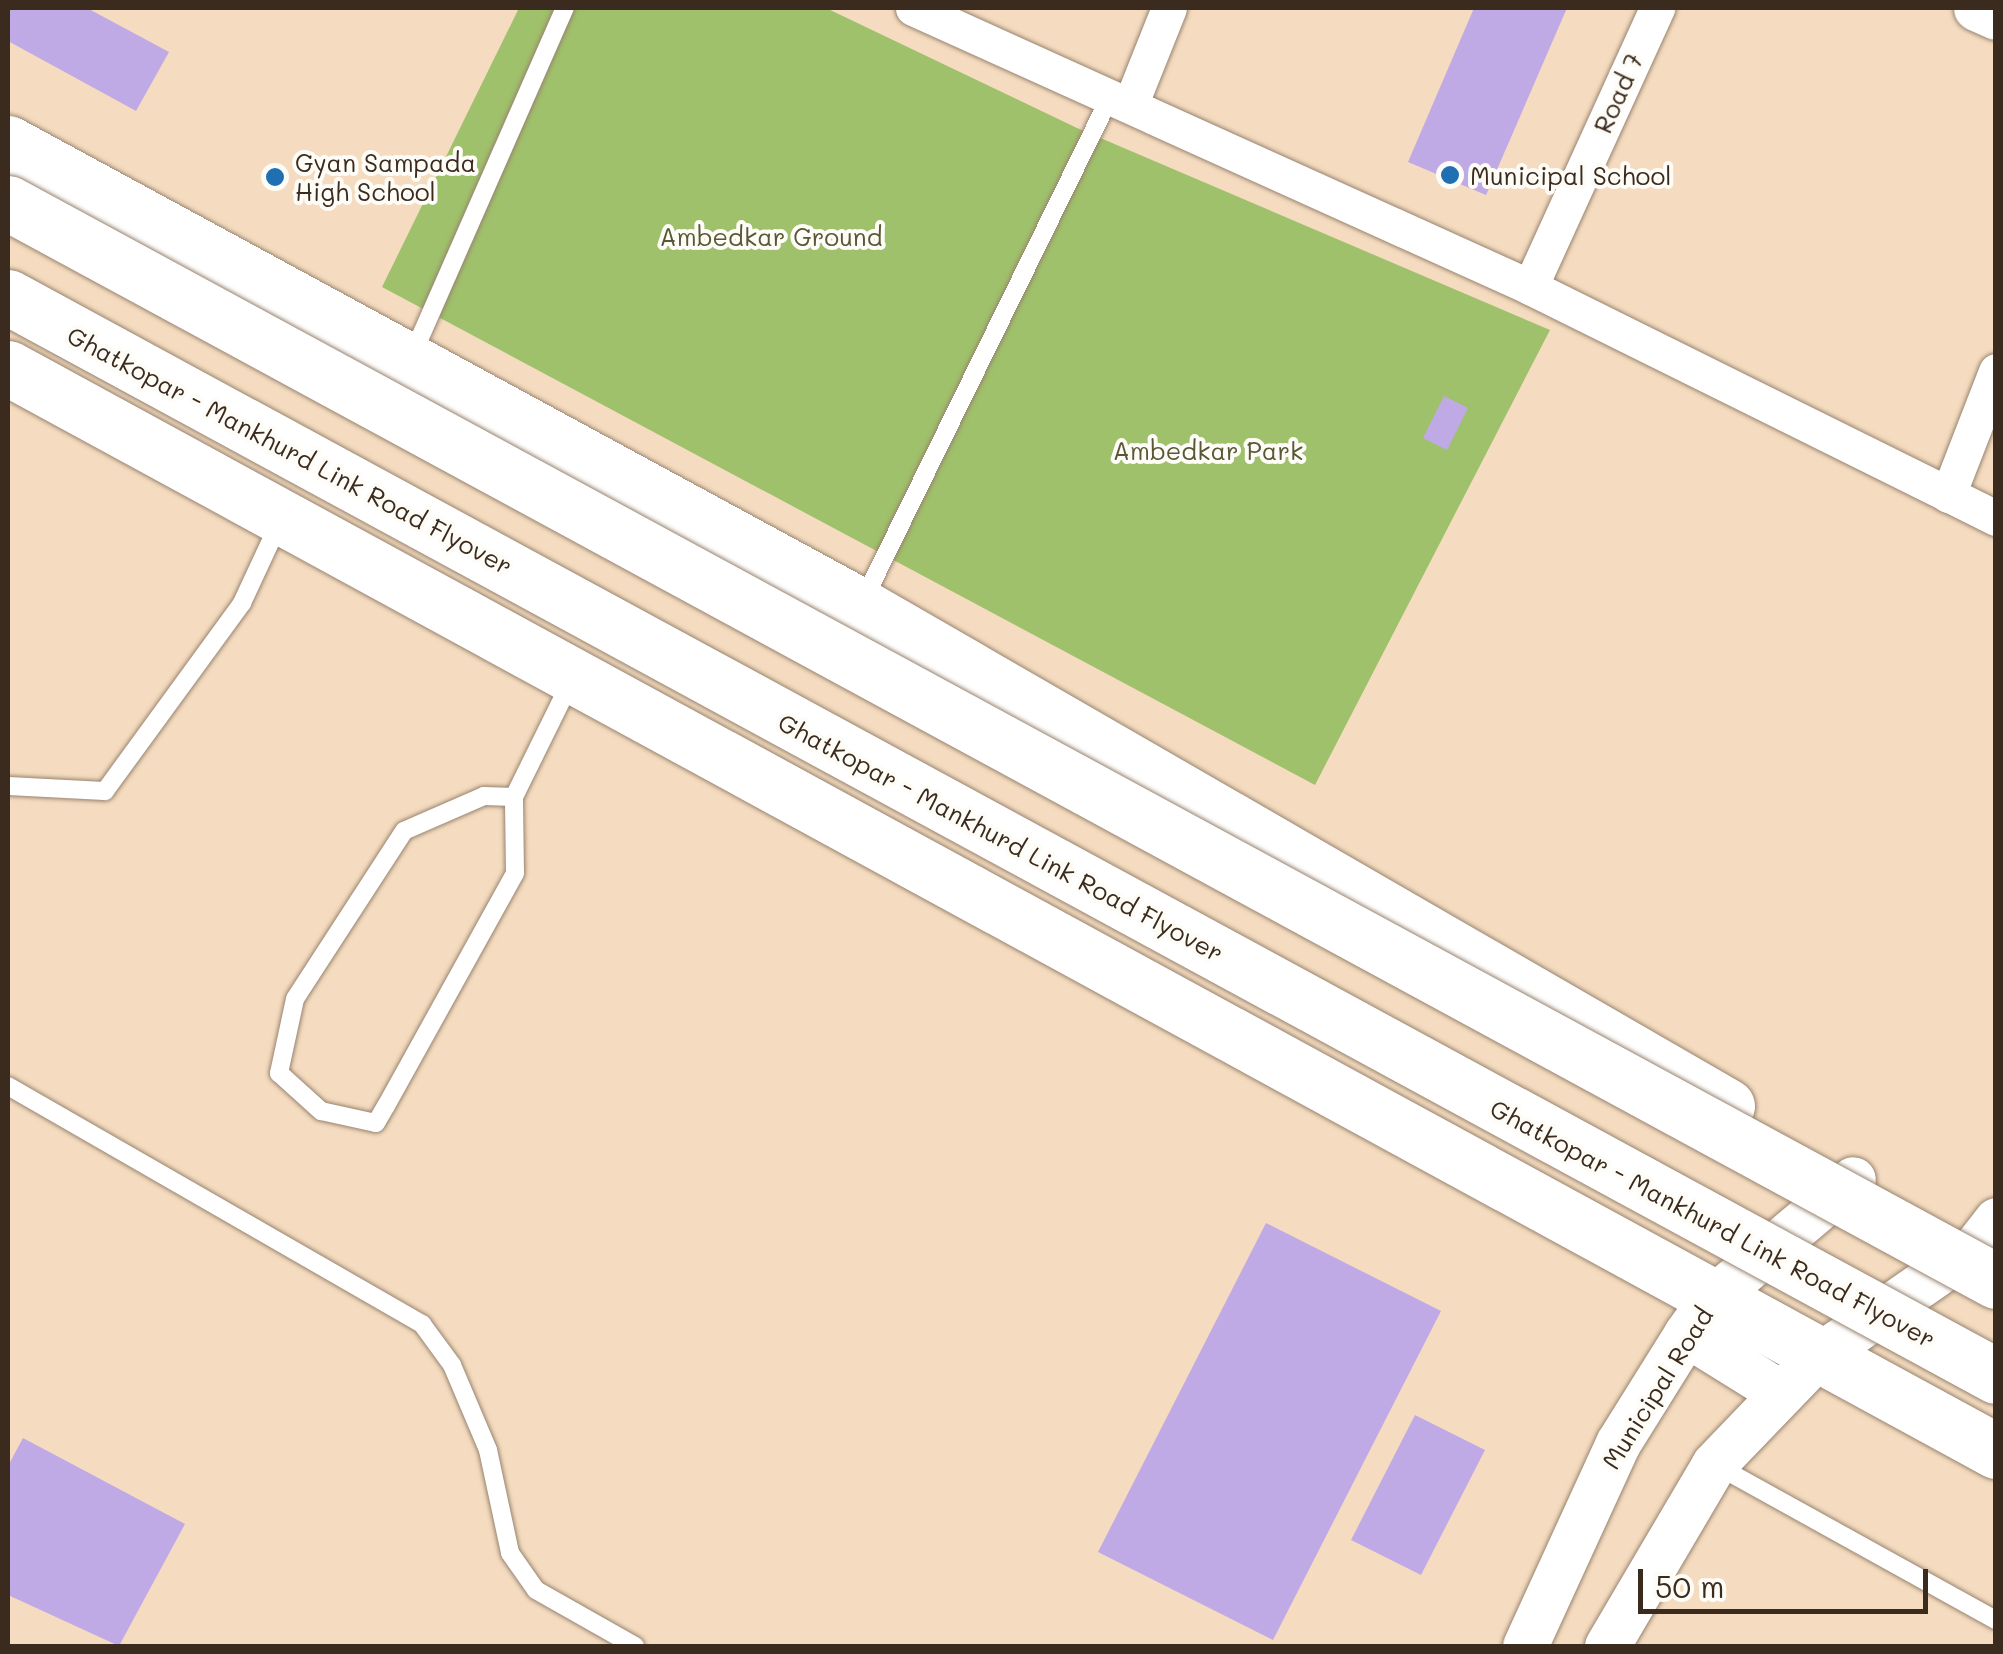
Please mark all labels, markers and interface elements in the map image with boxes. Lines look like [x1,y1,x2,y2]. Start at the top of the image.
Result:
street label: Road 7 [1587,48,1649,138]
place label: Gyan Sampada High School [295,148,476,207]
place label: Municipal School [1470,160,1672,190]
marker: Municipal School [1439,164,1461,186]
marker: Gyan Sampada High School [264,166,286,188]
park label: Ambedkar Ground [659,221,883,251]
street label: Ghatkopar - Mankhurd Link Road Flyover [62,319,518,581]
park label: Ambedkar Park [1113,435,1303,465]
street label: Ghatkopar - Mankhurd Link Road Flyover [773,706,1229,968]
street label: Ghatkopar - Mankhurd Link Road Flyover [1485,1092,1941,1354]
street label: Municipal Road [1595,1302,1719,1474]
scale bar [1643,1549,1933,1611]
text: 50 m [1655,1566,1725,1606]

